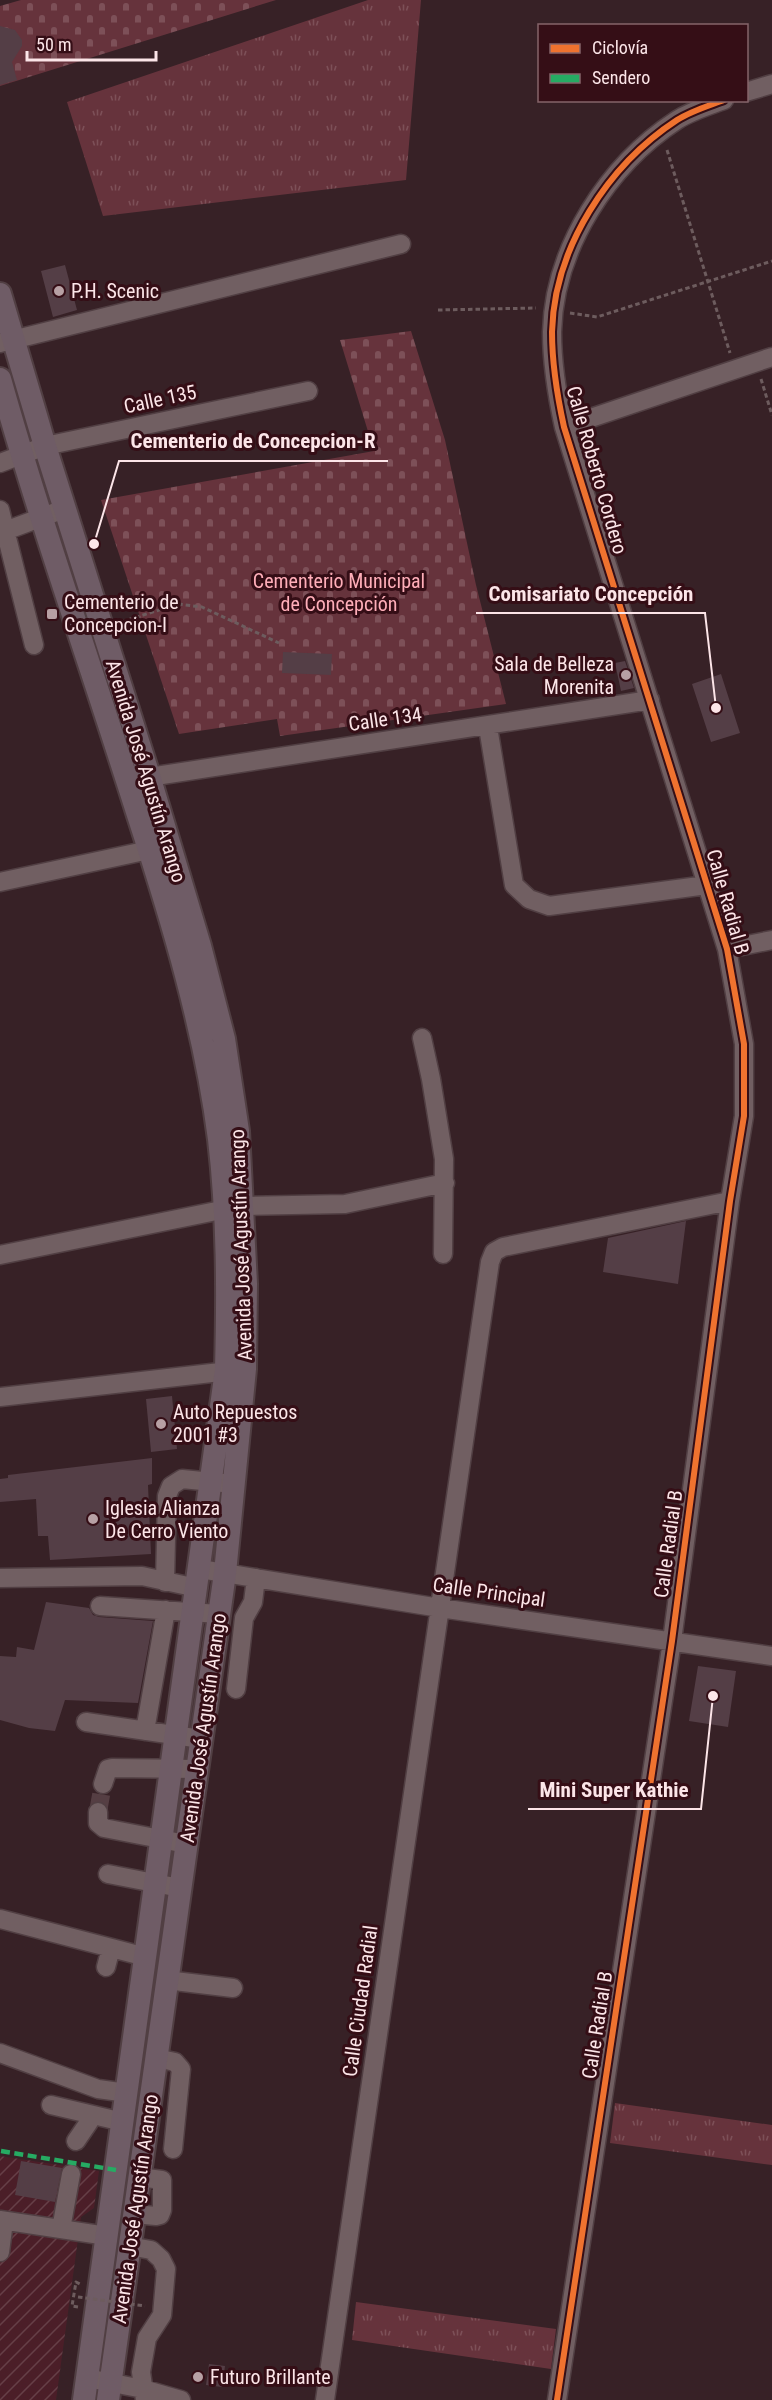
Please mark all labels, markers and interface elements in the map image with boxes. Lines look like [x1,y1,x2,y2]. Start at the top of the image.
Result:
scale bar [27,24,156,62]
legend [538,24,748,102]
text: 50 m [36,34,71,55]
text: Ciclovía [592,37,648,58]
text: Sendero [592,67,650,88]
place label: P.H. Scenic [71,279,159,303]
marker: P.H. Scenic [52,284,66,298]
street label: Calle 135 [121,380,199,418]
street label: Calle Roberto Cordero [562,383,632,557]
callout: Cementerio de Concepcion-R [119,422,388,461]
text: Cementerio de Concepcion-R [130,429,376,453]
park label: Cementerio Municipal de Concepción [253,569,425,616]
callout: Comisariato Concepción [476,574,705,613]
text: Comisariato Concepción [489,582,693,606]
place label: Cementerio de Concepcion-I [64,590,179,637]
marker: Cementerio de Concepcion-I [45,607,59,621]
place label: Sala de Belleza Morenita [494,652,614,699]
street label: Avenida José Agustín Arango [101,657,191,885]
marker: Sala de Belleza Morenita [619,668,633,682]
street label: Calle 134 [347,702,423,736]
street label: Calle Radial B [702,847,754,957]
street label: Avenida José Agustín Arango [225,1129,257,1361]
place label: Auto Repuestos 2001 #3 [173,1400,297,1447]
marker: Auto Repuestos 2001 #3 [154,1417,168,1431]
street label: Calle Radial B [649,1489,687,1599]
place label: Iglesia Alianza De Cerro Viento [105,1496,228,1543]
marker: Iglesia Alianza De Cerro Viento [86,1512,100,1526]
street label: Calle Principal [431,1572,547,1612]
street label: Avenida José Agustín Arango [175,1612,231,1844]
callout: Mini Super Kathie [528,1770,701,1809]
text: Mini Super Kathie [539,1778,689,1802]
street label: Calle Ciudad Radial [338,1924,382,2078]
street label: Calle Radial B [577,1970,617,2080]
street label: Avenida José Agustín Arango [107,2093,163,2325]
place label: Futuro Brillante [210,2365,331,2389]
marker: Futuro Brillante [191,2370,205,2384]

